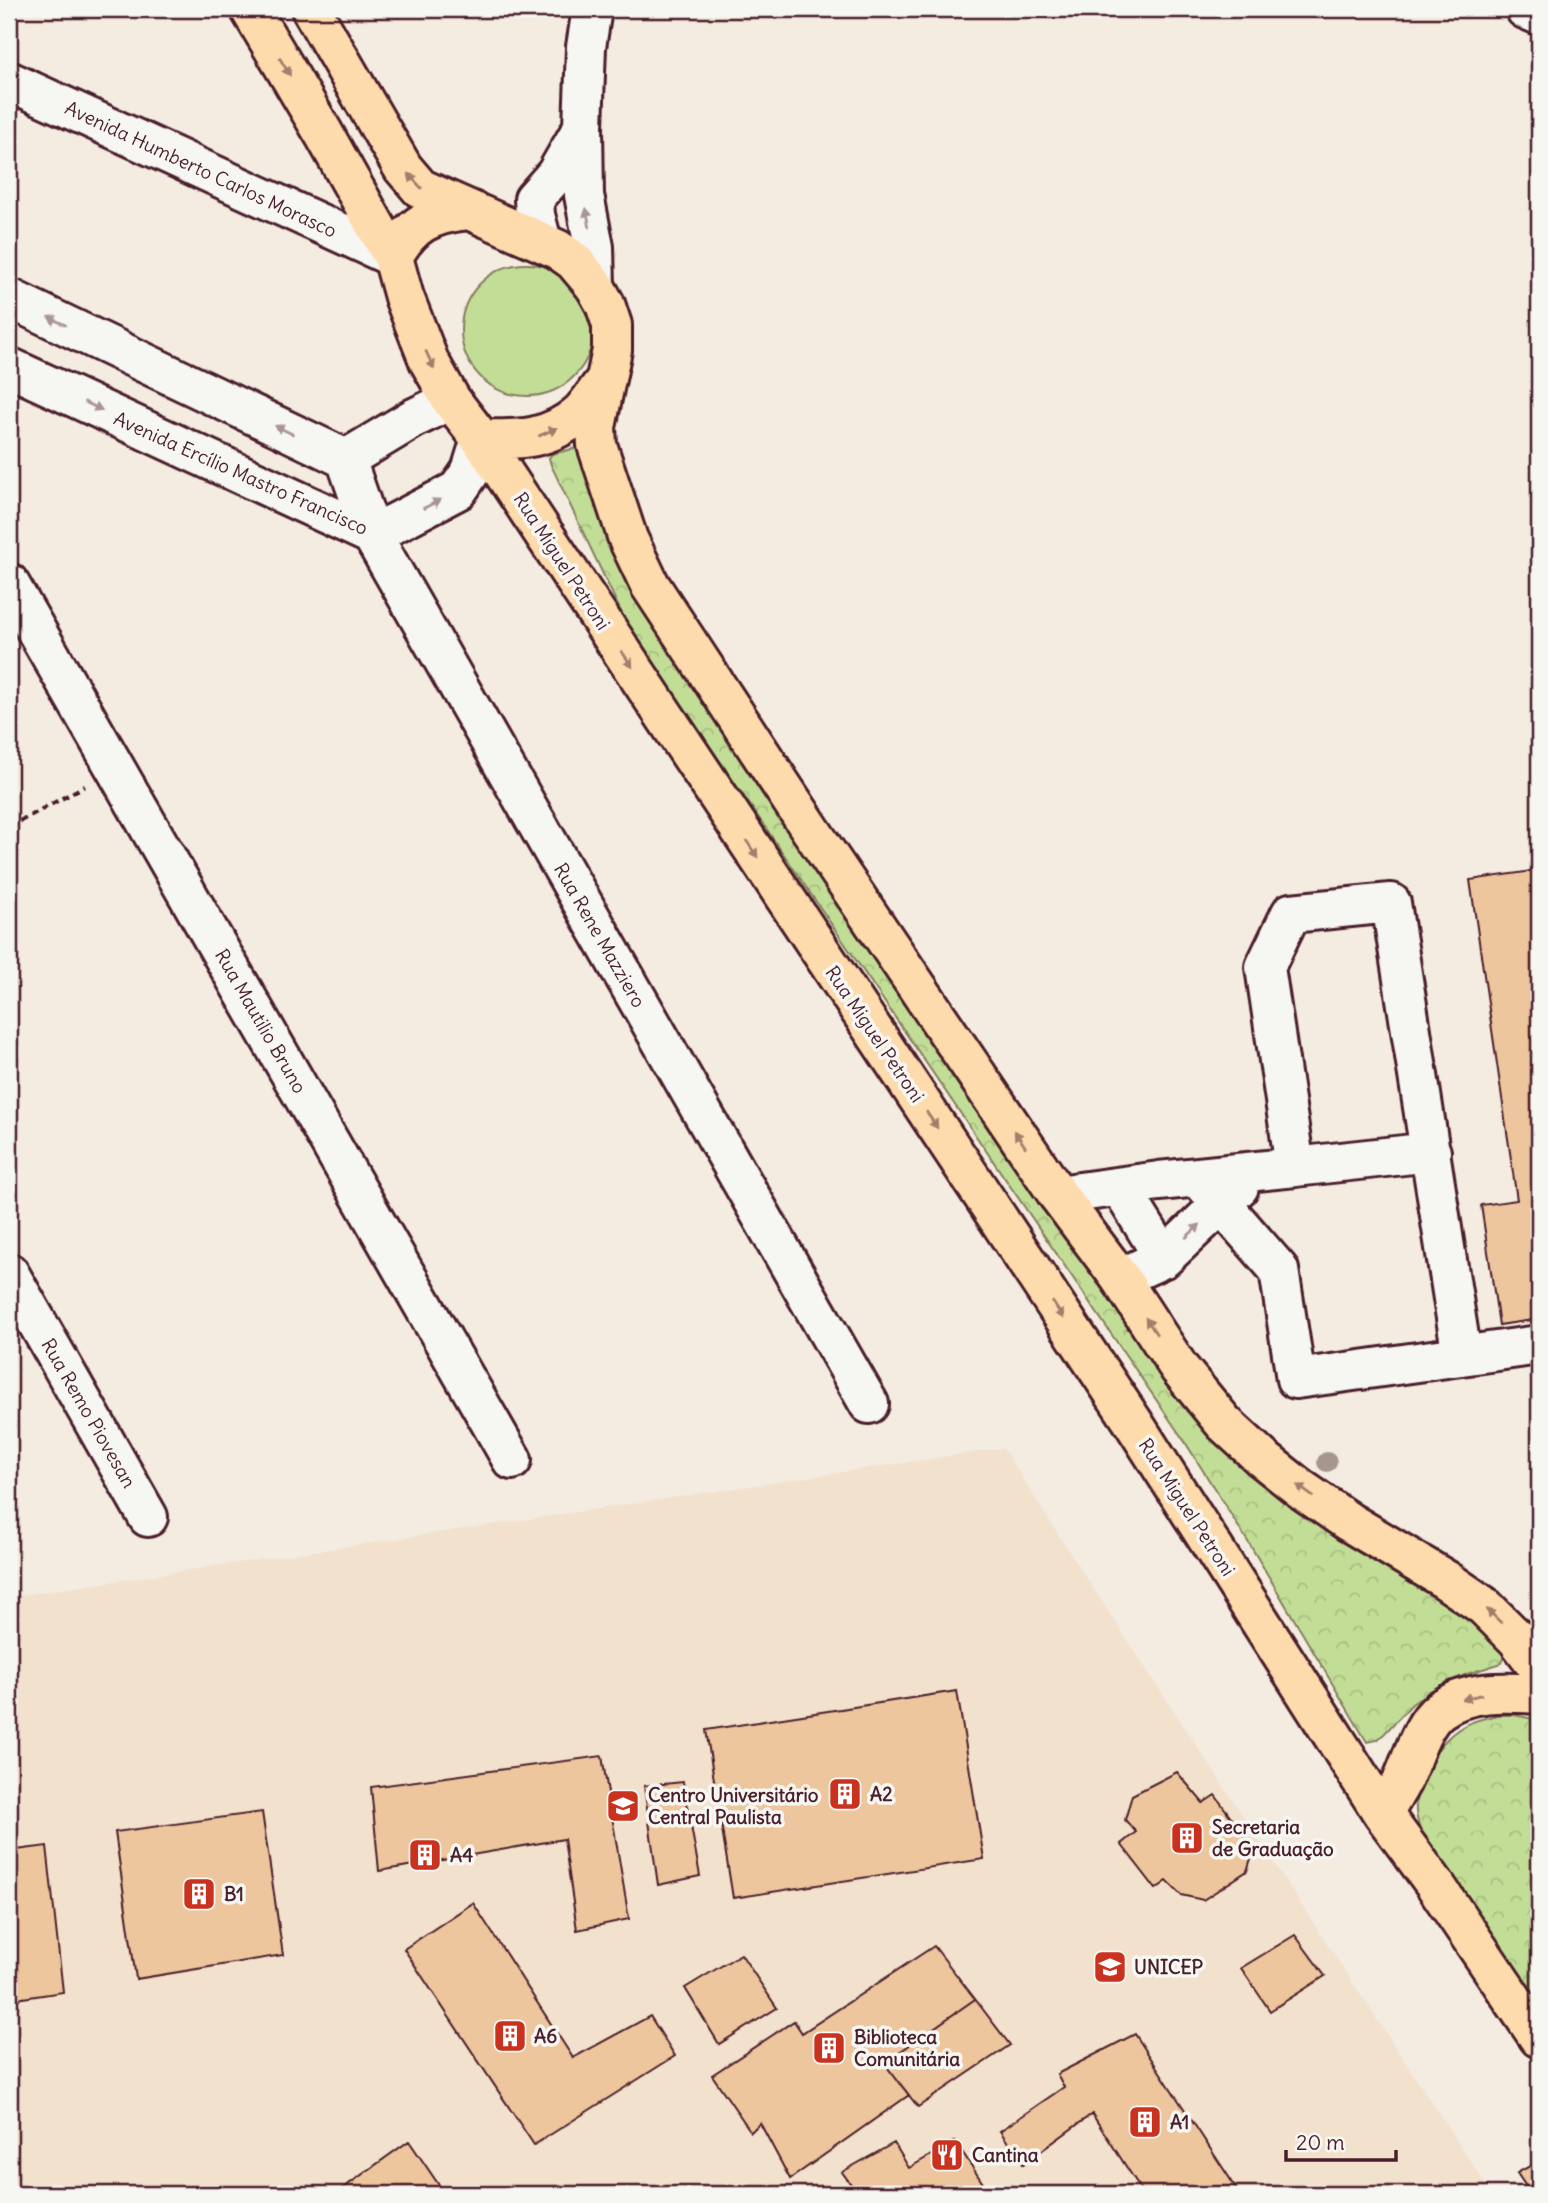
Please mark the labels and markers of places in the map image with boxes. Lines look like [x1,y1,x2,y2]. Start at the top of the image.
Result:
building icon: A2 [826,1775,864,1813]
place label: A2 [870,1782,893,1806]
place label: Centro Universitário Central Paulista [648,1783,819,1829]
school or university icon: Centro Universitário Central Paulista [604,1787,642,1825]
place label: Secretaria de Graduação [1212,1815,1334,1861]
building icon: Secretaria de Graduação [1168,1819,1206,1857]
building icon: A4 [406,1836,444,1874]
place label: A4 [450,1843,473,1867]
building icon: B1 [180,1875,218,1913]
place label: B1 [224,1882,244,1906]
school or university icon: UNICEP [1091,1948,1129,1986]
place label: UNICEP [1134,1955,1204,1979]
building icon: A6 [491,2017,529,2055]
place label: A6 [534,2024,557,2048]
place label: Biblioteca Comunitária [854,2025,960,2071]
building icon: Biblioteca Comunitária [810,2029,848,2067]
building icon: A1 [1126,2103,1164,2141]
place label: A1 [1170,2110,1189,2134]
restaurant icon: Cantina [928,2136,966,2174]
place label: Cantina [972,2143,1039,2167]

